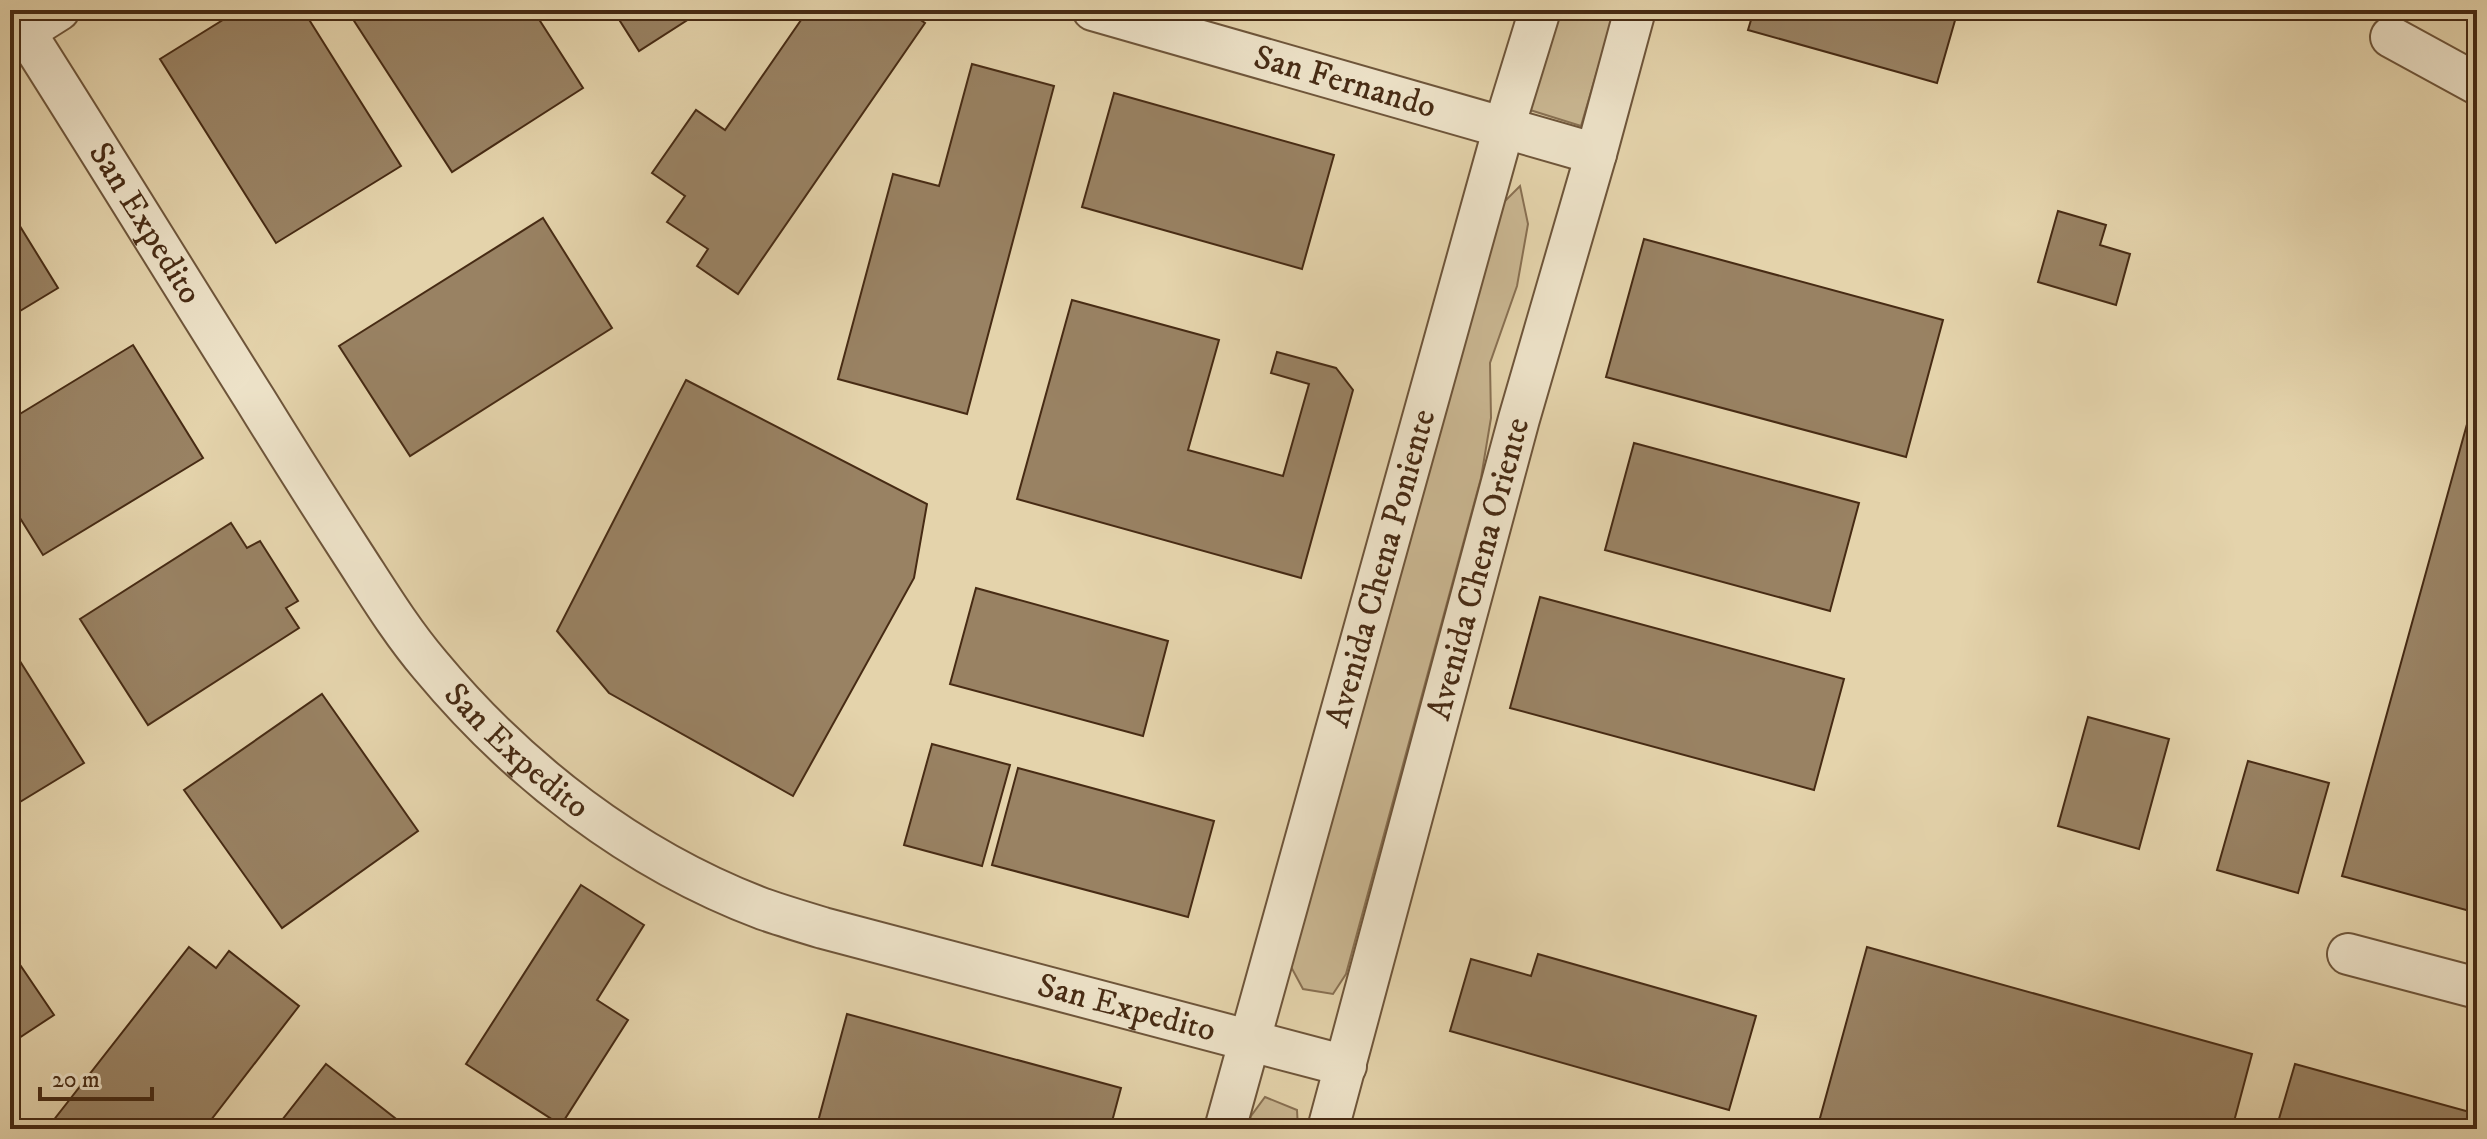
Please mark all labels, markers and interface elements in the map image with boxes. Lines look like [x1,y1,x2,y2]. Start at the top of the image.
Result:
street label: San Fernando [1249,36,1441,128]
street label: San Expedito [79,135,211,312]
street label: Avenida Chena Poniente [1317,405,1445,732]
street label: Avenida Chena Oriente [1418,413,1539,725]
street label: San Expedito [435,674,597,828]
street label: San Expedito [1033,965,1220,1052]
scale bar [40,1051,152,1101]
text: 20 m [52,1065,100,1095]

